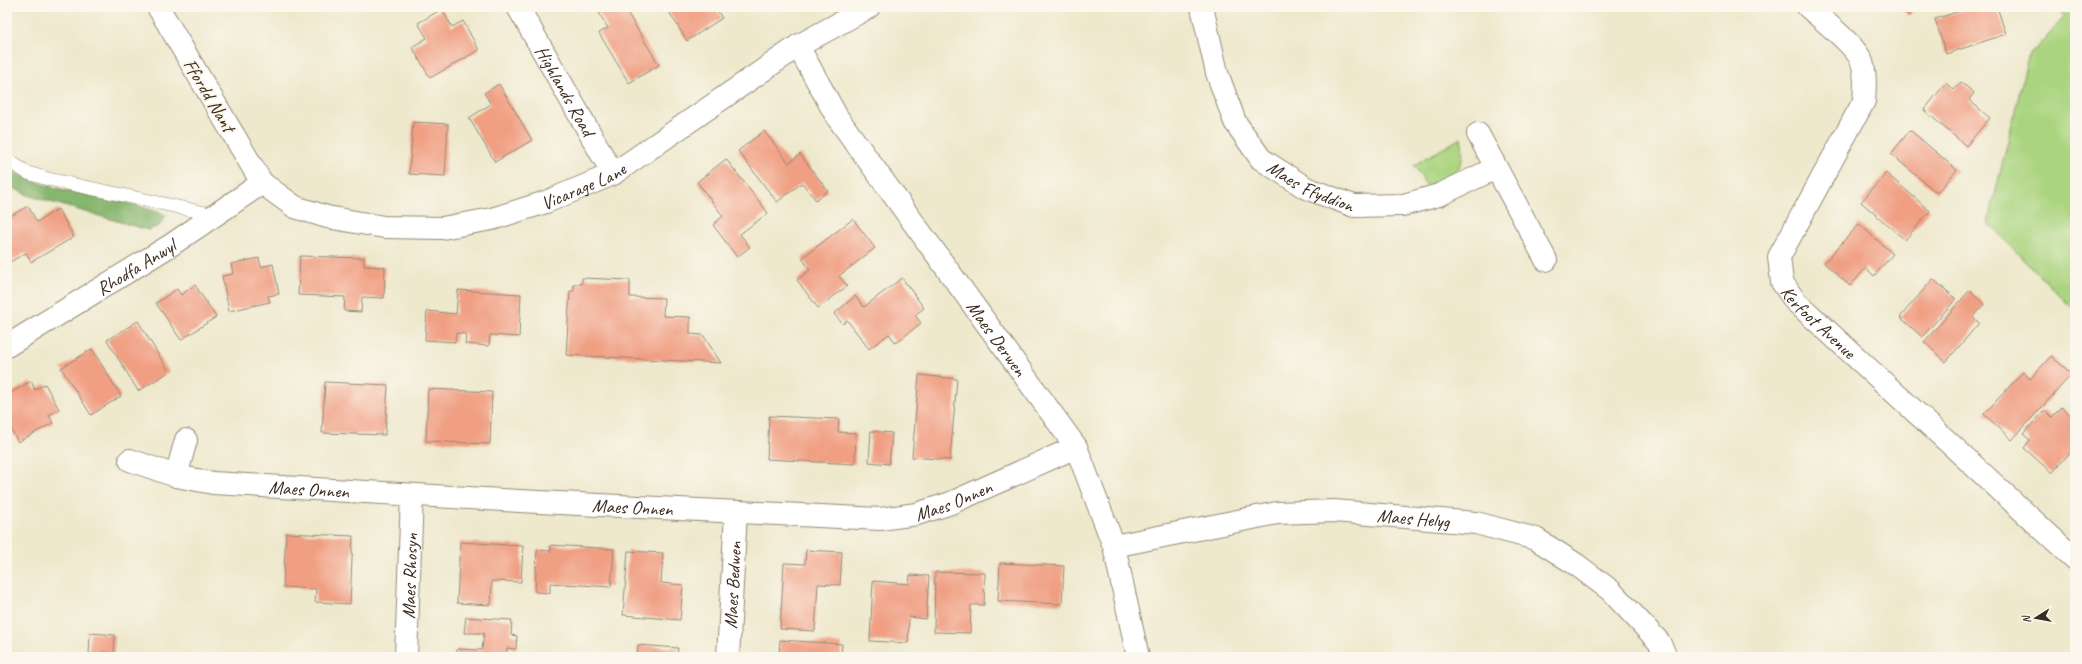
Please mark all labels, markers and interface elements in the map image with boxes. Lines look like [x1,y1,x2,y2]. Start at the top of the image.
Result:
street label: Highlands Road [529,41,602,144]
street label: Ffordd Nant [178,55,242,139]
street label: Maes Ffyddion [1262,155,1358,218]
street label: Vicarage Lane [538,157,632,216]
street label: Rhodfa Anwyl [92,232,184,301]
street label: Kerfoot Avenue [1775,281,1862,365]
street label: Maes Derwen [961,296,1032,382]
street label: Maes Onnen [268,475,350,504]
street label: Maes Onnen [912,475,996,527]
street label: Maes Onnen [591,494,674,522]
street label: Maes Helyg [1376,504,1452,534]
street label: Maes Rhosyn [396,532,424,619]
street label: Maes Bedwen [719,541,747,629]
north arrow [2016,598,2056,638]
text: N [2018,613,2034,625]

